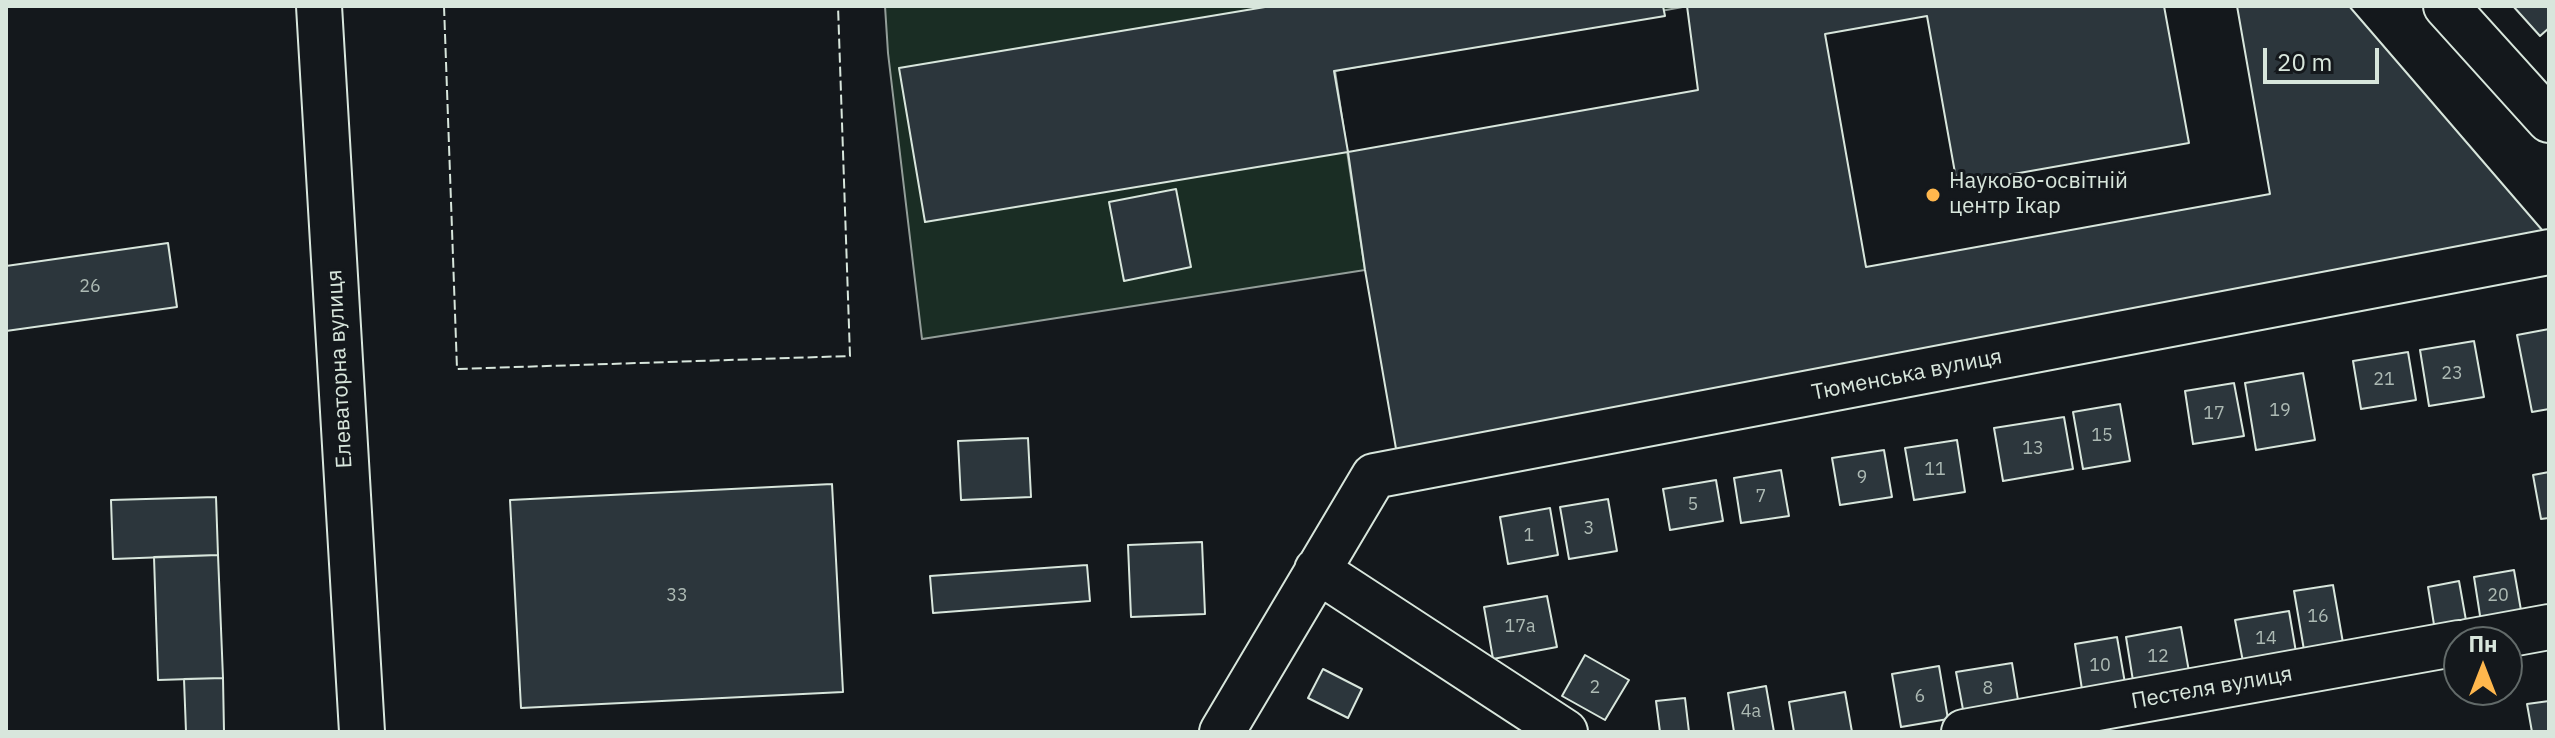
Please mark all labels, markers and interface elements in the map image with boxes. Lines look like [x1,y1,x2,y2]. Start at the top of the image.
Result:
scale bar [2267,32,2383,82]
text: 20 m [2277,46,2332,78]
place label: Науково-освітній центр Ікар [1949,169,2128,220]
marker: Науково-освітній центр Ікар [1924,186,1942,204]
street label: Елеваторна вулиця [322,269,358,469]
house number: 26 [79,276,101,298]
street label: Тюменська вулиця [1810,344,2004,406]
house number: 23 [2441,363,2463,385]
house number: 21 [2373,369,2395,391]
house number: 19 [2269,400,2291,422]
house number: 17 [2203,403,2225,425]
house number: 15 [2091,425,2113,447]
house number: 13 [2022,438,2044,460]
house number: 11 [1924,459,1946,481]
house number: 9 [1857,467,1867,489]
house number: 7 [1756,486,1766,508]
house number: 5 [1688,494,1698,516]
house number: 3 [1584,518,1594,540]
house number: 1 [1524,525,1534,547]
house number: 33 [666,585,688,607]
house number: 20 [2487,585,2509,607]
house number: 16 [2307,606,2329,628]
house number: 17а [1504,616,1536,638]
north arrow [2443,626,2523,706]
house number: 14 [2255,628,2277,650]
text: Пн [2468,629,2498,658]
house number: 12 [2147,646,2169,668]
house number: 10 [2089,655,2111,677]
street label: Пестеля вулиця [2129,661,2295,715]
house number: 2 [1590,677,1600,699]
house number: 8 [1983,678,1993,700]
house number: 6 [1915,686,1925,708]
house number: 4а [1741,701,1761,723]

